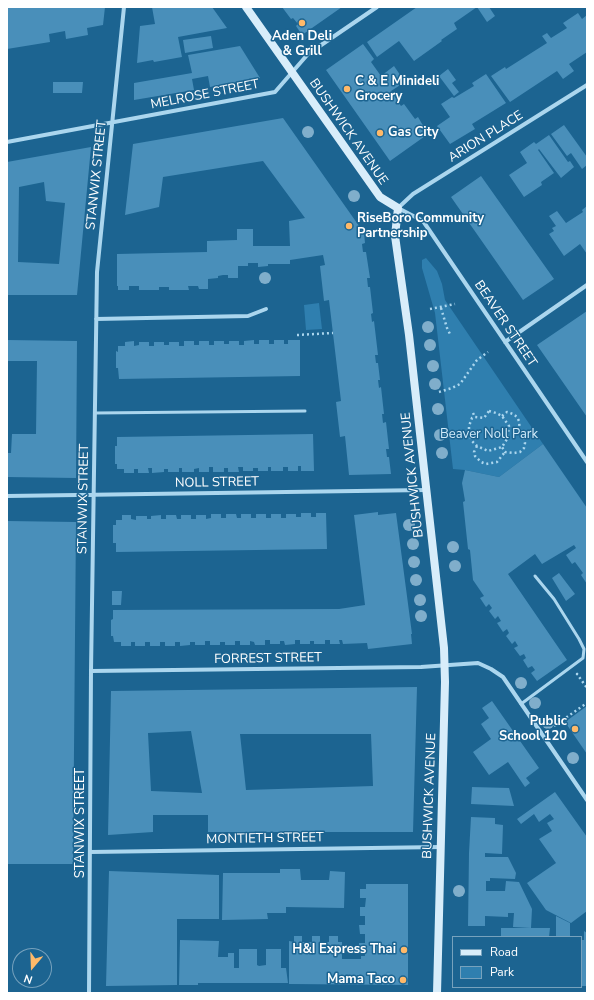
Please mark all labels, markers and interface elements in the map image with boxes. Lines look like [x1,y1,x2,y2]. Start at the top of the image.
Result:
marker: Aden Deli & Grill [297,18,307,28]
place label: Aden Deli & Grill [272,29,332,60]
place label: C & E Minideli Grocery [355,74,439,105]
street label: BUSHWICK AVENUE [305,76,391,188]
street label: MELROSE STREET [149,77,261,113]
marker: C & E Minideli Grocery [342,84,352,94]
street label: ARION PLACE [446,108,526,166]
street label: STANWIX STREET [83,119,111,231]
place label: Gas City [388,125,439,141]
marker: Gas City [375,128,385,138]
place label: RiseBoro Community Partnership [357,211,484,242]
marker: RiseBoro Community Partnership [344,221,354,231]
street label: BEAVER STREET [470,278,540,370]
street label: BUSHWICK AVENUE [399,412,427,538]
park label: Beaver Noll Park [440,427,538,443]
street label: STANWIX STREET [75,444,93,554]
street label: NOLL STREET [175,474,259,492]
street label: FORREST STREET [214,650,322,668]
place label: Public School 120 [499,714,567,745]
marker: Public School 120 [570,724,580,734]
street label: BUSHWICK AVENUE [420,733,440,859]
street label: STANWIX STREET [73,768,89,878]
street label: MONTIETH STREET [206,830,324,848]
legend [452,936,582,988]
place label: H&I Express Thai [292,942,396,958]
text: Road [490,944,518,960]
marker: H&I Express Thai [399,945,409,955]
north arrow [12,948,52,988]
text: Park [490,964,514,980]
text: N [22,970,35,987]
place label: Mama Taco [327,972,395,988]
marker: Mama Taco [398,975,408,985]

